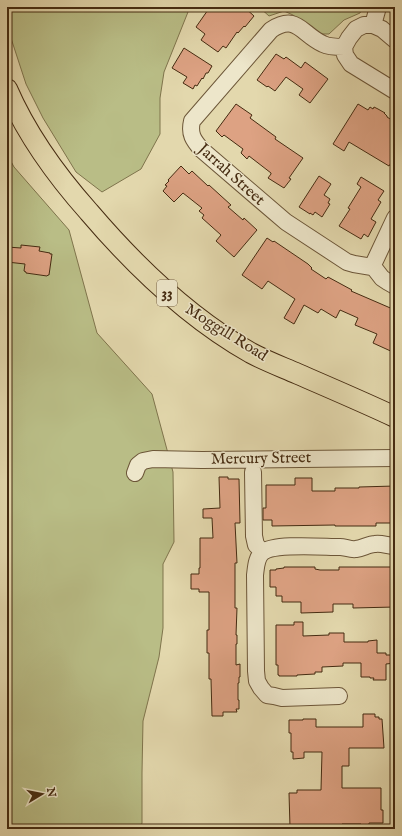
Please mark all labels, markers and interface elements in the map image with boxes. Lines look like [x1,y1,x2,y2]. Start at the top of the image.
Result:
street label: Jarrah Street [192,138,269,211]
road number: 33 [157,280,177,306]
street label: Moggill Road [181,300,271,367]
street label: Mercury Street [211,448,312,470]
north arrow [22,774,62,814]
text: N [43,786,59,799]

